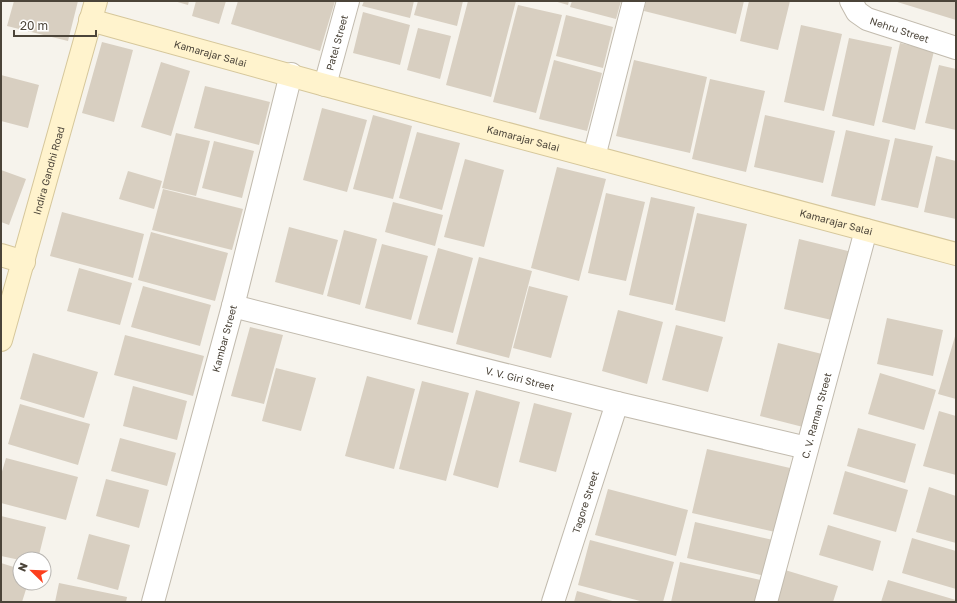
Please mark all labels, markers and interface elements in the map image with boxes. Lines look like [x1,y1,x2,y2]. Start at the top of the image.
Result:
scale bar [14,12,96,38]
street label: Patel Street [323,13,350,72]
street label: Nehru Street [868,14,931,45]
text: 20 m [20,18,48,33]
street label: Kamarajar Salai [173,38,248,69]
street label: Kamarajar Salai [486,123,561,154]
street label: Indira Gandhi Road [30,125,67,216]
street label: Kamarajar Salai [798,206,874,237]
street label: Kambar Street [209,303,239,373]
street label: V. V. Giri Street [484,364,556,393]
street label: C. V. Raman Street [799,371,833,460]
street label: Tagore Street [570,469,601,535]
north arrow [12,551,52,591]
text: N [15,561,30,573]

